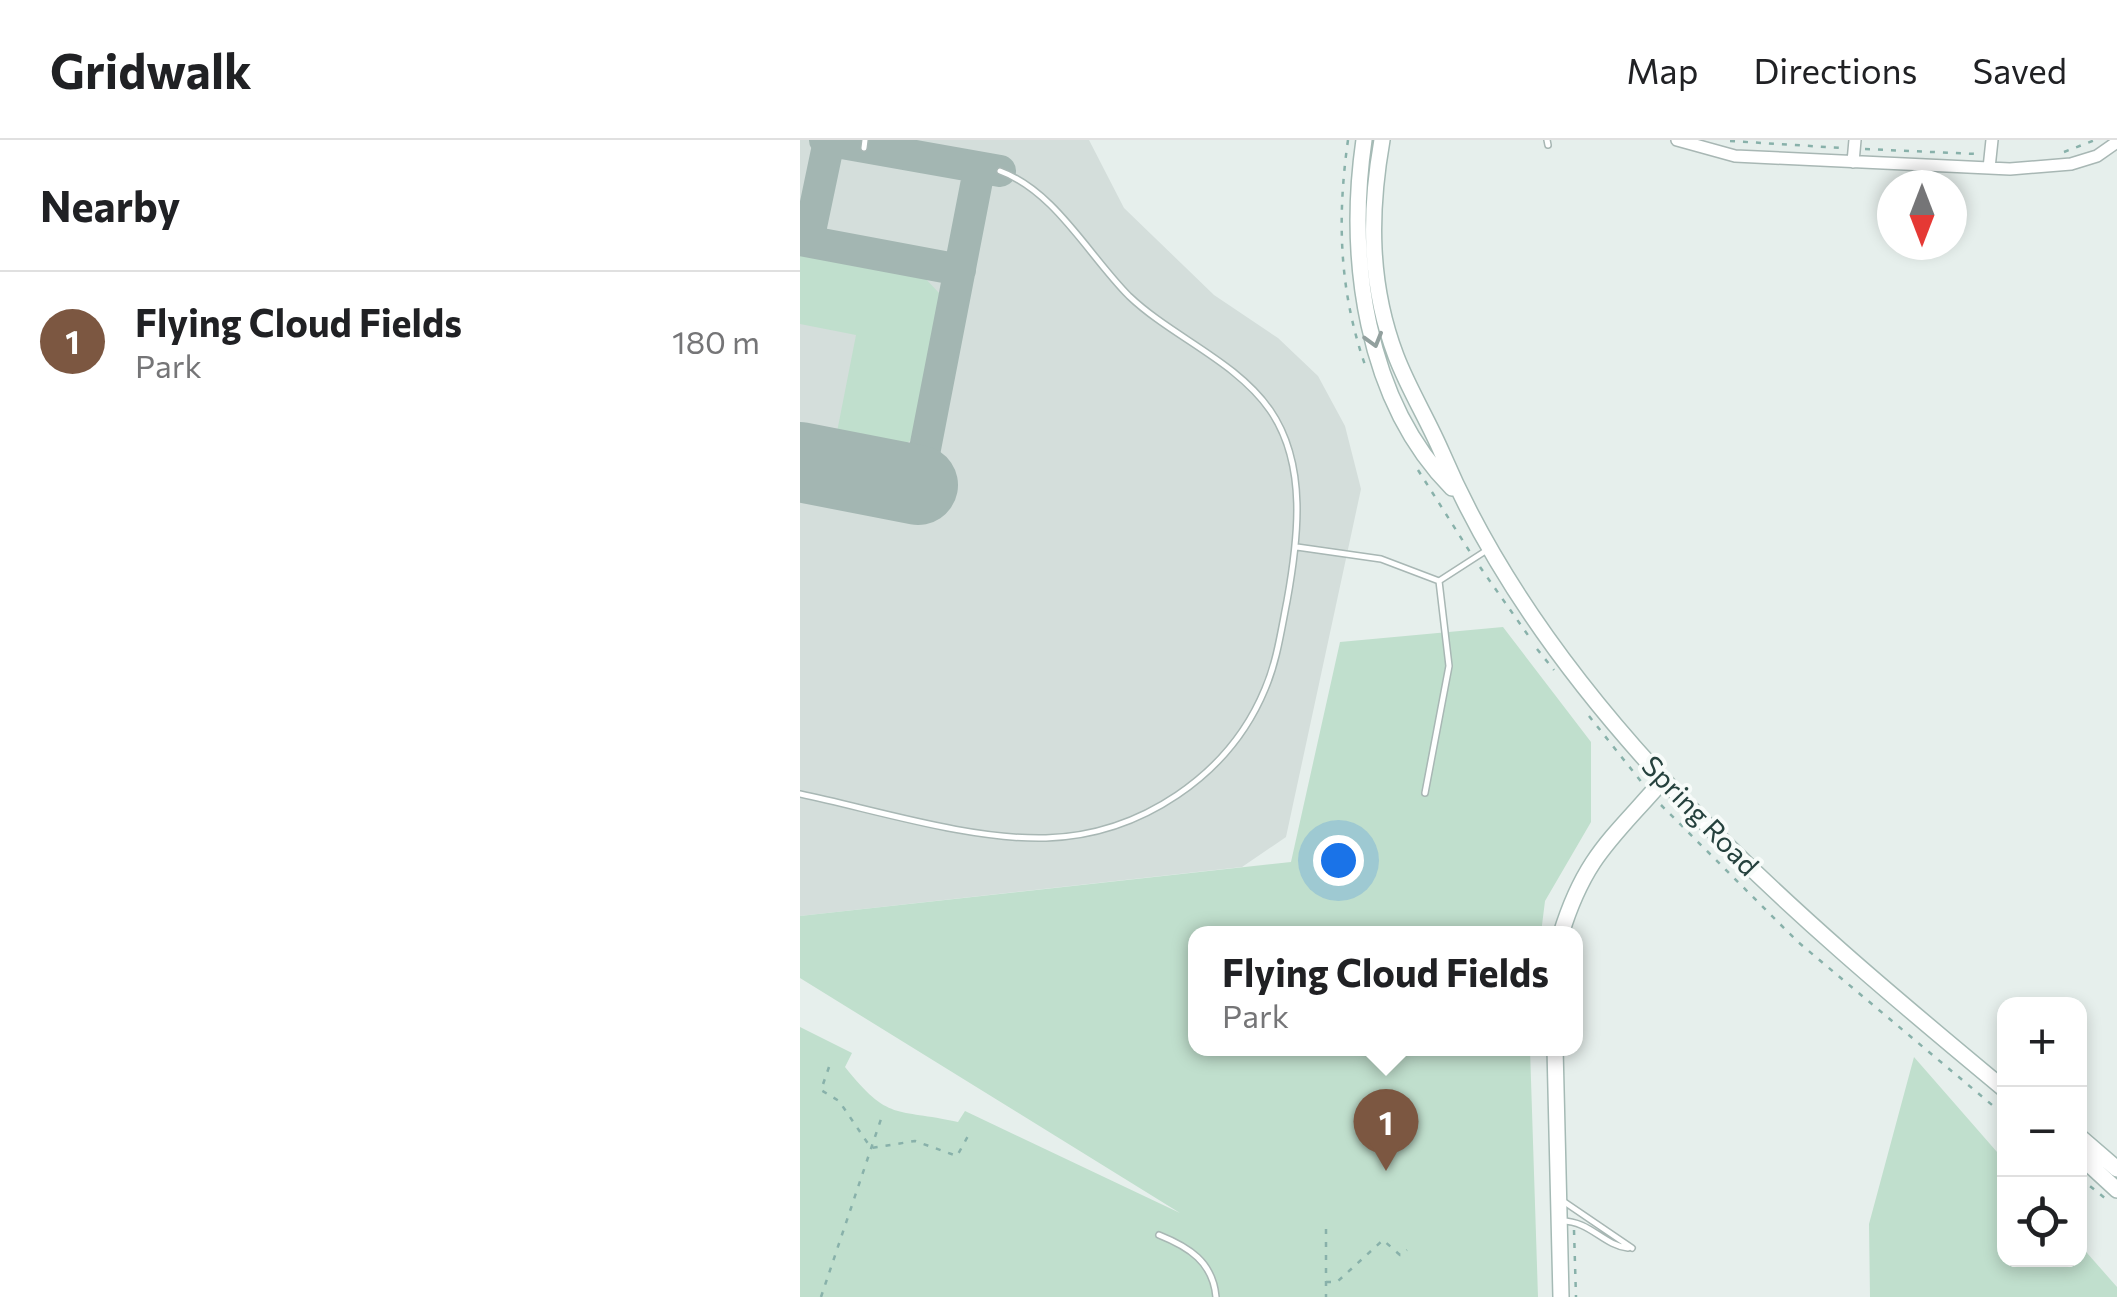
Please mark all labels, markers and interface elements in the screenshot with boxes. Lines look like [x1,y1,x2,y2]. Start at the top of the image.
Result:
text: Gridwalk [50,40,252,99]
text: Map [1626,48,1698,91]
text: Directions [1753,48,1918,91]
text: Saved [1973,48,2067,91]
north arrow [1877,170,1967,260]
text: Nearby [40,179,180,231]
text: Flying Cloud Fields [135,298,462,345]
text: 1 [65,321,80,361]
text: 180 m [672,321,760,361]
one-way arrow [1362,331,1383,348]
text: Park [135,345,202,385]
street label: Spring Road [1636,748,1766,882]
your location [1313,835,1364,886]
popup [1188,926,1583,1056]
text: Flying Cloud Fields [1222,948,1549,995]
text: Park [1222,995,1289,1035]
map controls [1997,997,2087,1267]
button: + [1997,997,2087,1087]
button: − [1997,1087,2087,1177]
pin: 1 [1354,1088,1418,1171]
button: locate [1997,1177,2087,1267]

